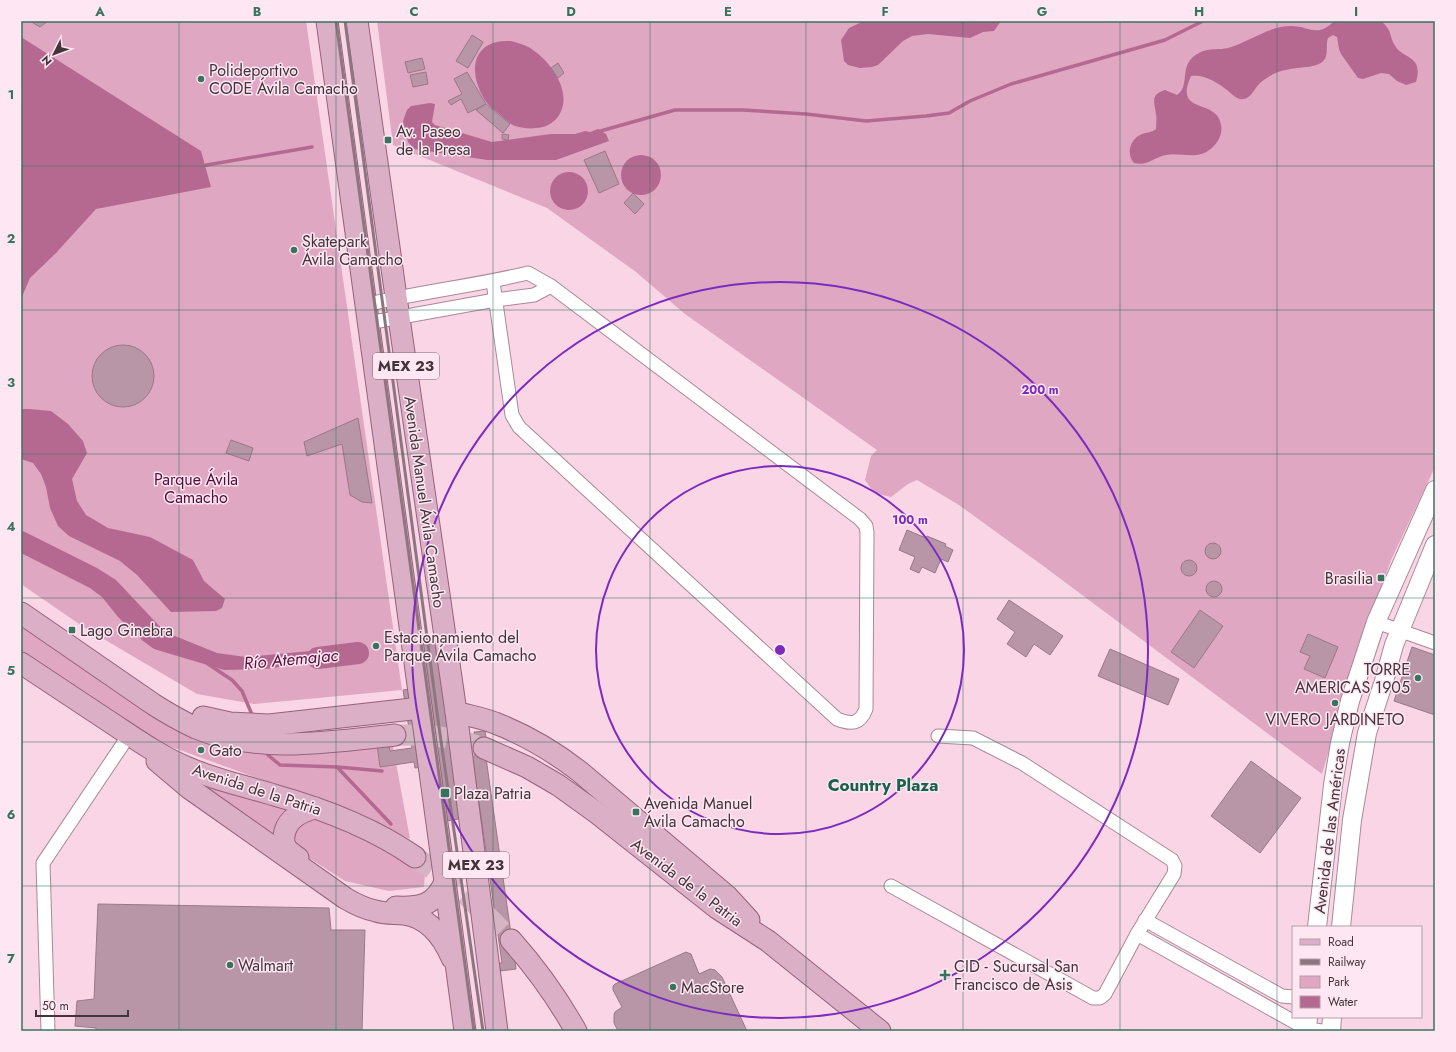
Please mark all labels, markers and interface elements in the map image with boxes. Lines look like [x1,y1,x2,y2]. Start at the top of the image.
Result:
text: A [94,2,105,21]
text: B [253,2,262,21]
text: C [409,2,419,21]
text: D [566,2,576,21]
text: E [724,2,732,21]
text: F [881,2,889,21]
text: G [1037,2,1048,21]
text: H [1194,2,1204,21]
text: I [1354,2,1358,21]
north arrow [34,34,74,74]
text: N [38,52,55,69]
place label: Polideportivo CODE Ávila Camacho [209,59,358,100]
marker: Polideportivo CODE Ávila Camacho [196,74,206,84]
text: 1 [8,85,14,104]
place label: Av. Paseo de la Presa [396,120,470,161]
marker: Av. Paseo de la Presa [383,135,393,145]
text: 2 [7,229,15,248]
place label: Skatepark Ávila Camacho [302,230,403,271]
marker: Skatepark Ávila Camacho [289,245,299,255]
road number: MEX 23 [373,353,439,379]
text: 3 [7,373,15,392]
text: 200 m [1021,381,1059,399]
street label: Avenida Manuel Ávila Camacho [398,395,451,610]
park label: Parque Ávila Camacho [154,468,238,509]
text: 100 m [892,511,928,529]
text: 4 [6,517,16,536]
place label: Brasilia [1325,567,1373,590]
marker: Brasilia [1376,573,1386,583]
place label: Lago Ginebra [80,619,173,642]
marker: Lago Ginebra [67,625,77,635]
place label: Estacionamiento del Parque Ávila Camacho [384,626,537,667]
marker: Estacionamiento del Parque Ávila Camacho [371,641,381,651]
water label: Río Atemajac [243,643,339,675]
centre of rings [773,643,787,657]
place label: TORRE AMERICAS 1905 [1295,658,1410,699]
text: 5 [7,661,15,680]
marker: TORRE AMERICAS 1905 [1413,673,1423,683]
marker: VIVERO JARDINETO [1330,698,1340,708]
place label: VIVERO JARDINETO [1266,708,1404,731]
place label: Gato [209,739,242,762]
marker: Gato [196,745,206,755]
street label: Avenida de las Américas [1308,747,1351,915]
street label: Avenida de la Patria [189,758,324,821]
district label: Country Plaza [828,773,938,797]
place label: Plaza Patria [454,782,531,805]
marker: Plaza Patria [439,787,451,799]
place label: Avenida Manuel Ávila Camacho [644,792,752,833]
text: 6 [7,805,16,824]
marker: Avenida Manuel Ávila Camacho [631,807,641,817]
street label: Avenida de la Patria [626,833,747,932]
road number: MEX 23 [443,852,509,878]
legend [1292,926,1422,1018]
text: Road [1328,933,1354,951]
text: 7 [7,949,15,968]
text: Railway [1328,953,1366,971]
place label: Walmart [238,954,293,977]
place label: CID - Sucursal San Francisco de Asis [954,955,1079,996]
marker: Walmart [225,960,235,970]
marker: CID - Sucursal San Francisco de Asis [939,969,951,981]
text: Park [1328,973,1350,991]
place label: MacStore [681,976,744,999]
marker: MacStore [668,982,678,992]
scale bar [36,992,128,1018]
text: Water [1328,993,1359,1011]
text: 50 m [42,997,69,1015]

